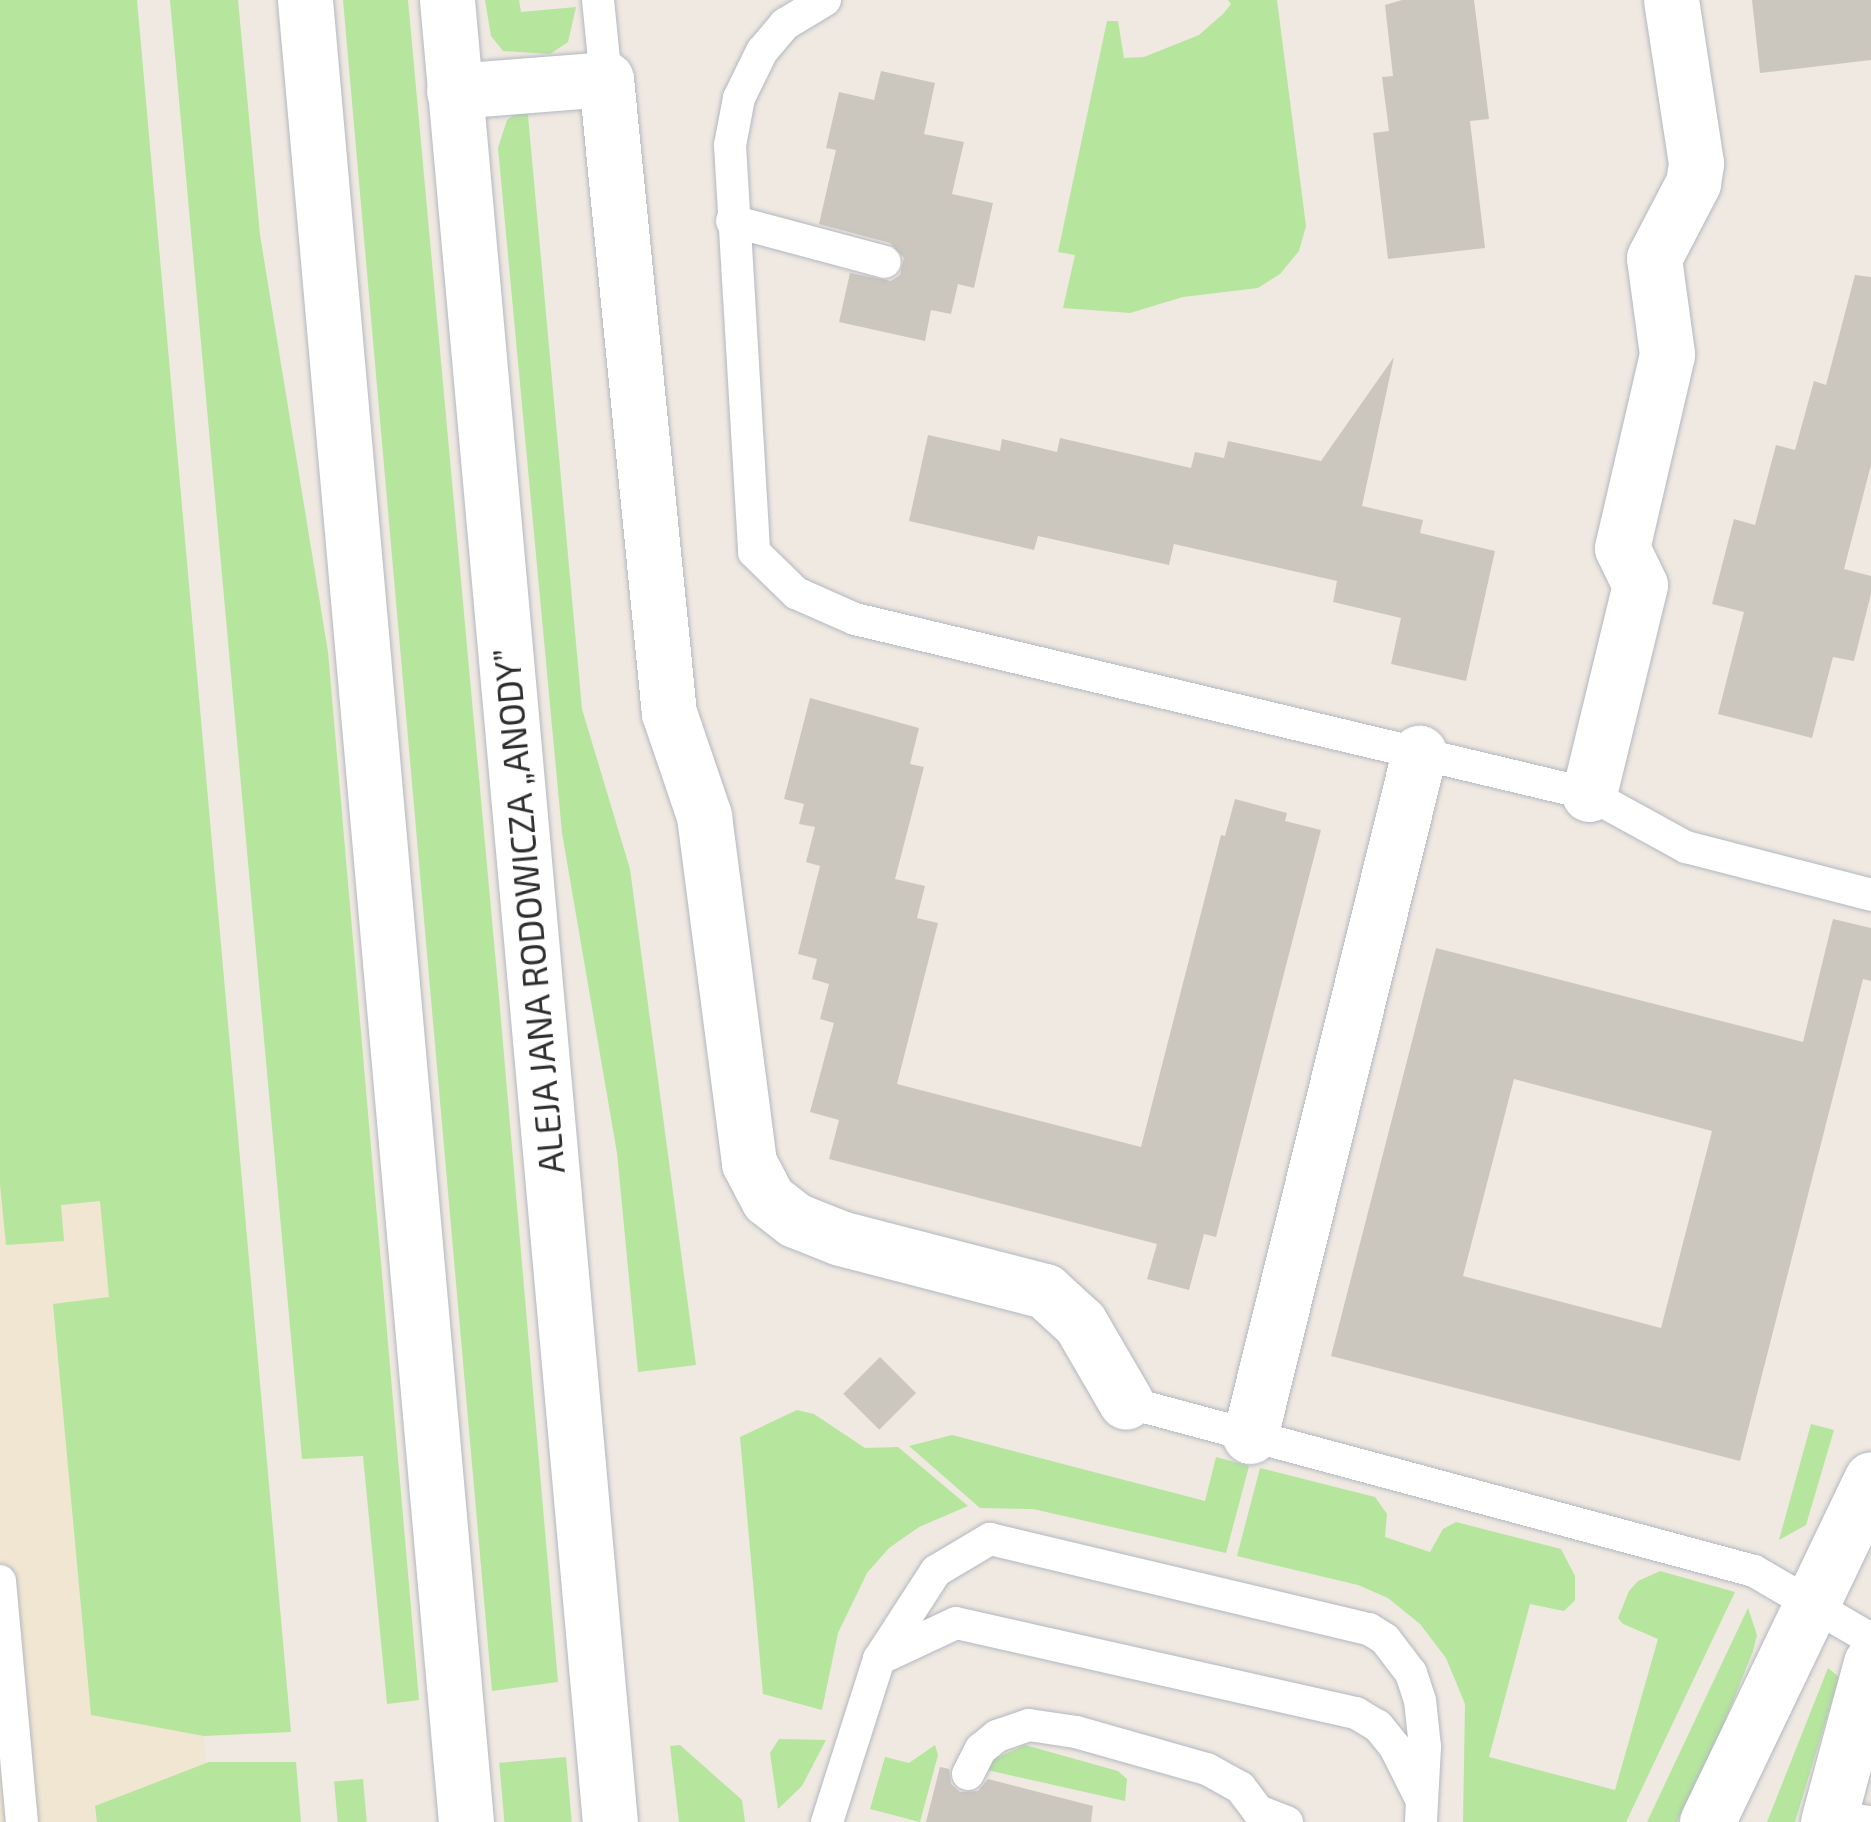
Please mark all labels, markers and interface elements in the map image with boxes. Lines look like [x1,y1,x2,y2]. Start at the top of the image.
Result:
street label: ALEJA JANA RODOWICZA „ANODY” [484,645,572,1177]

